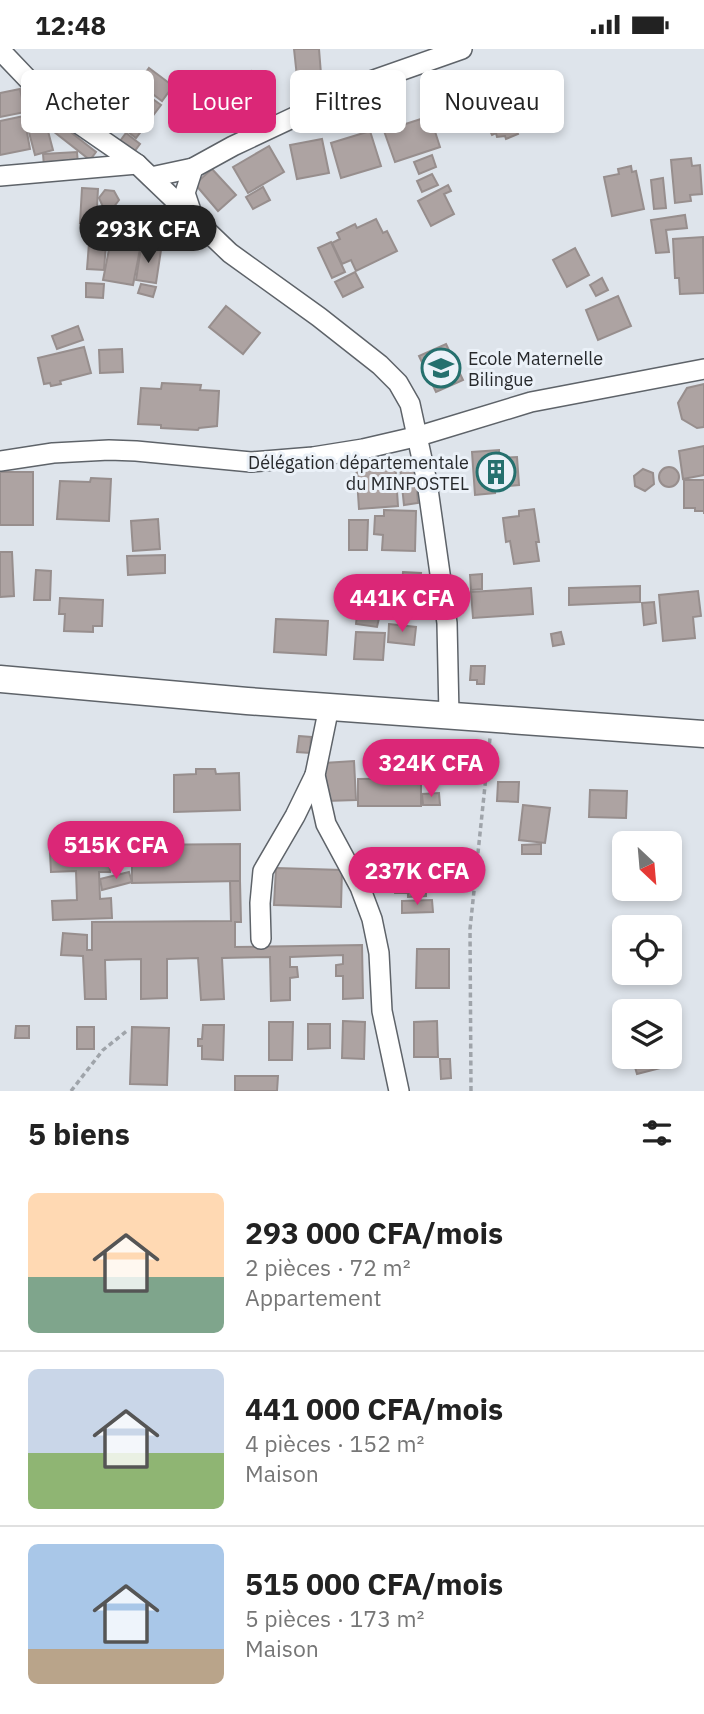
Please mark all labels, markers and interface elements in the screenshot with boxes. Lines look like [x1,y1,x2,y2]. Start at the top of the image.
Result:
text: 12:48 [35,8,106,42]
chip: Acheter [21,70,154,133]
chip: Louer [168,70,276,133]
chip: Filtres [290,70,406,133]
chip: Nouveau [420,70,564,133]
pin: 293K CFA [76,205,220,265]
text: 293K CFA [95,213,201,243]
school or university icon: Ecole Maternelle Bilingue [420,347,462,389]
place label: Ecole Maternelle Bilingue [468,347,603,391]
place label: Délégation départementale du MINPOSTEL [248,451,469,495]
building icon: Délégation départementale du MINPOSTEL [475,451,517,493]
pin: 441K CFA [330,575,474,634]
text: 441K CFA [349,582,455,612]
pin: 324K CFA [359,739,503,799]
text: 324K CFA [378,747,484,777]
pin: 515K CFA [44,821,188,881]
text: 515K CFA [63,829,169,859]
north arrow [612,831,682,901]
map controls [612,831,682,1069]
pin: 237K CFA [345,847,489,907]
text: 237K CFA [364,855,470,885]
button: locate [612,915,682,985]
button: layers [612,999,682,1069]
text: 5 biens [28,1114,130,1153]
icon: filters [638,1114,676,1152]
text: 293 000 CFA/mois [245,1213,503,1252]
icon: home [84,1221,168,1305]
text: 2 pièces · 72 m² [245,1252,411,1282]
text: Appartement [245,1282,382,1312]
text: 441 000 CFA/mois [245,1389,503,1428]
icon: home [84,1397,168,1481]
text: 4 pièces · 152 m² [245,1428,424,1458]
text: Maison [245,1458,319,1488]
text: 515 000 CFA/mois [245,1564,503,1603]
icon: home [84,1572,168,1656]
text: 5 pièces · 173 m² [245,1603,424,1633]
text: Maison [245,1633,319,1663]

